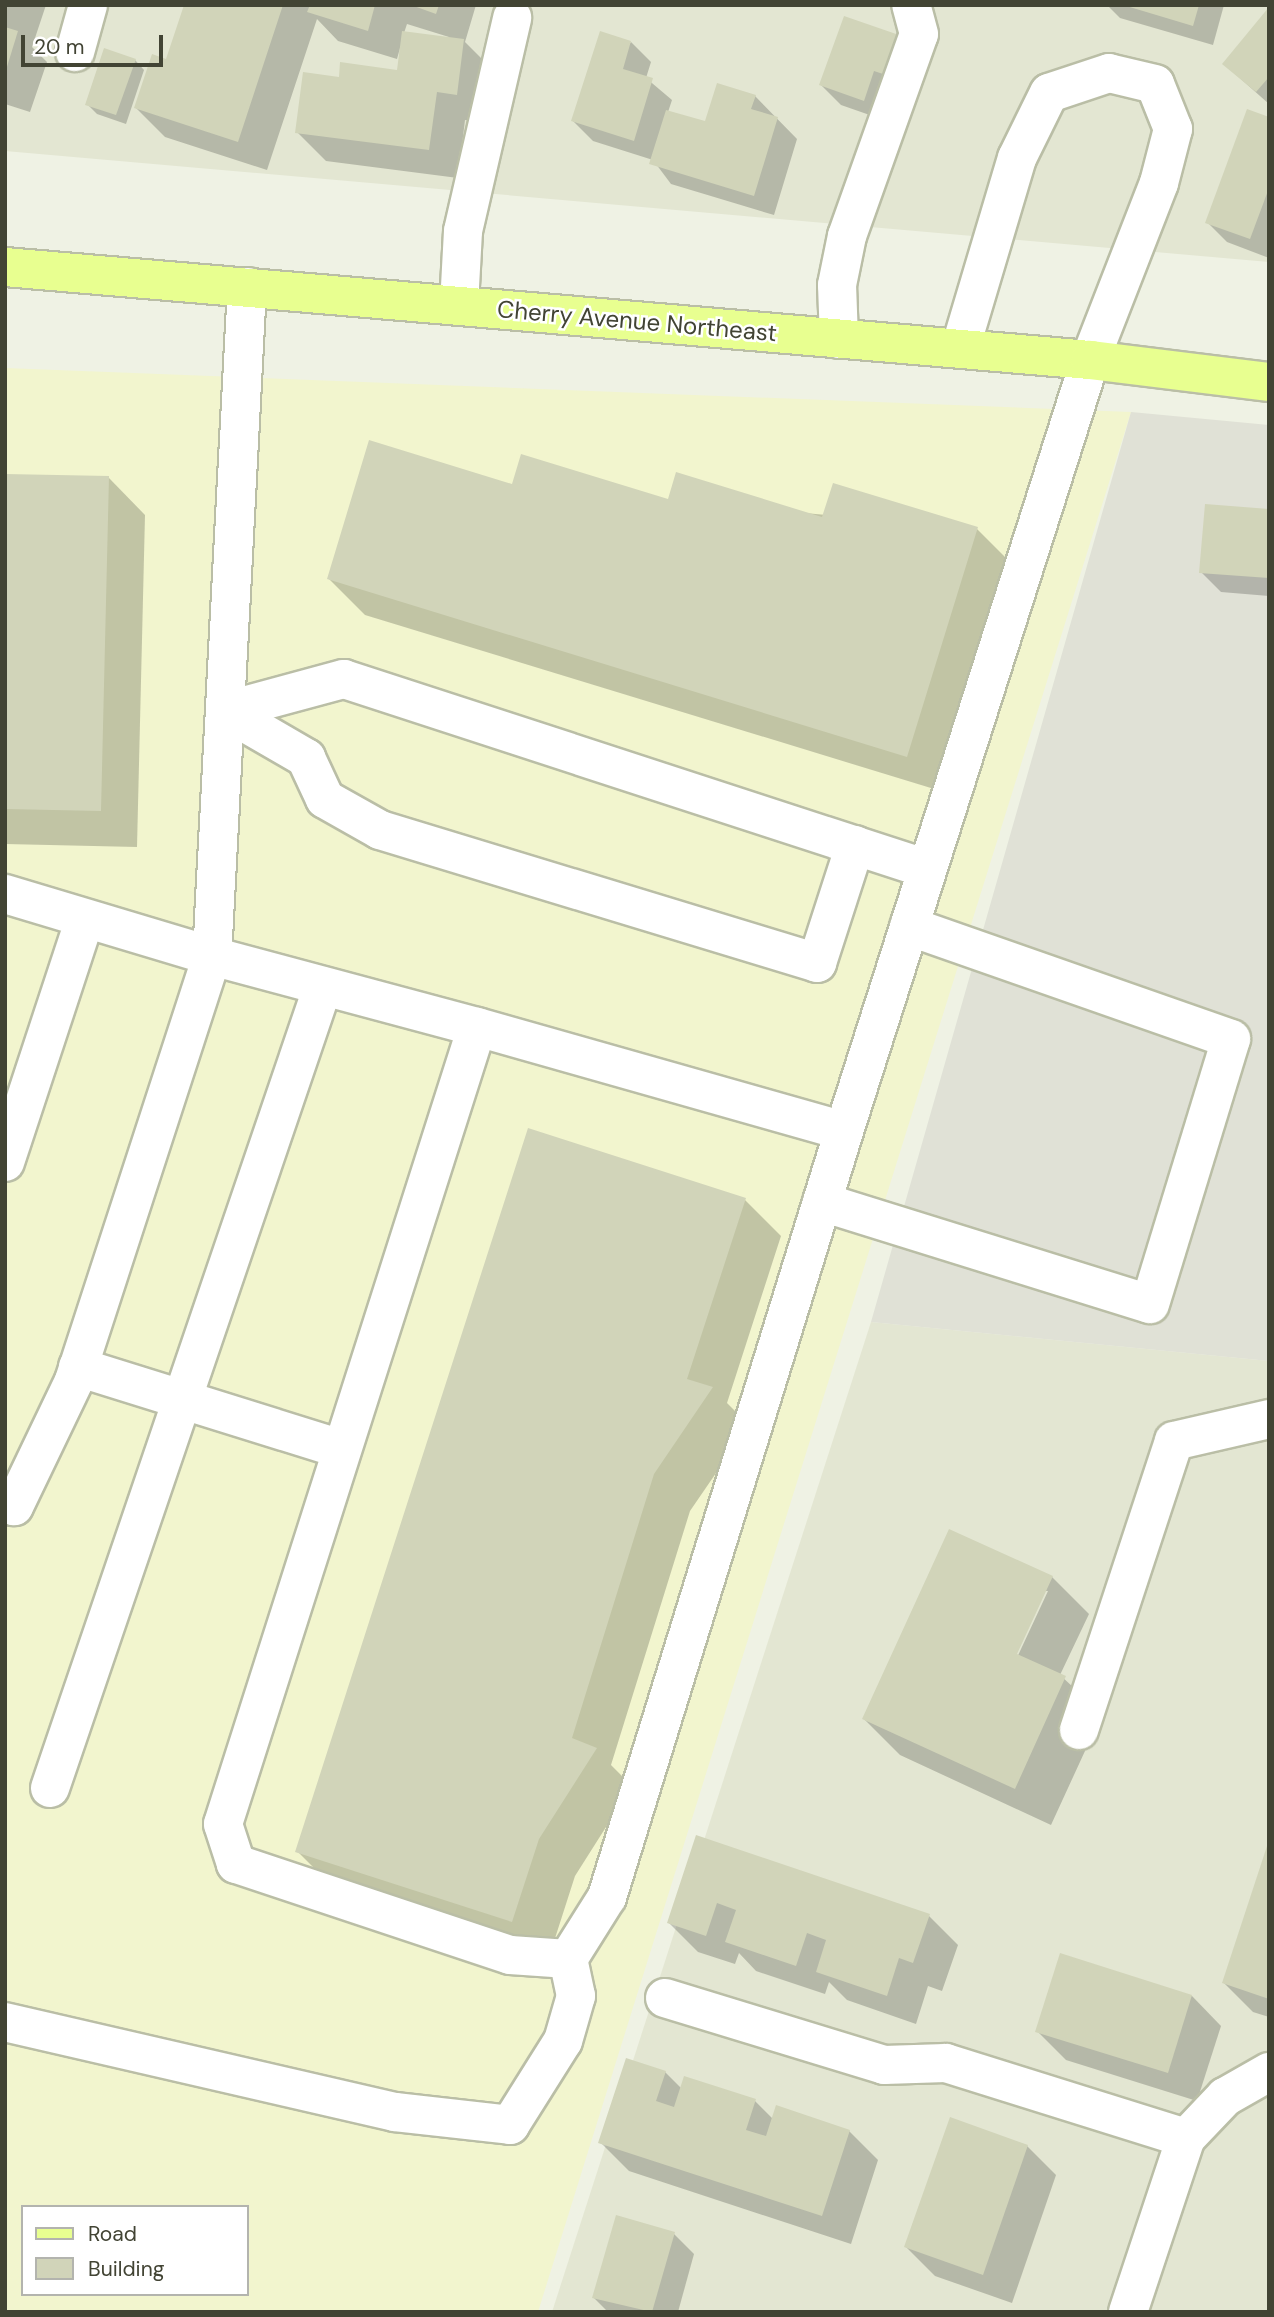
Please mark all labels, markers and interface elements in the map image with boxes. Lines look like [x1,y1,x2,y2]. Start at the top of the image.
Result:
scale bar [24,21,166,65]
text: 20 m [34,33,85,61]
street label: Cherry Avenue Northeast [496,294,778,348]
legend [21,2205,248,2296]
text: Road [88,2220,137,2248]
text: Building [88,2255,164,2283]

